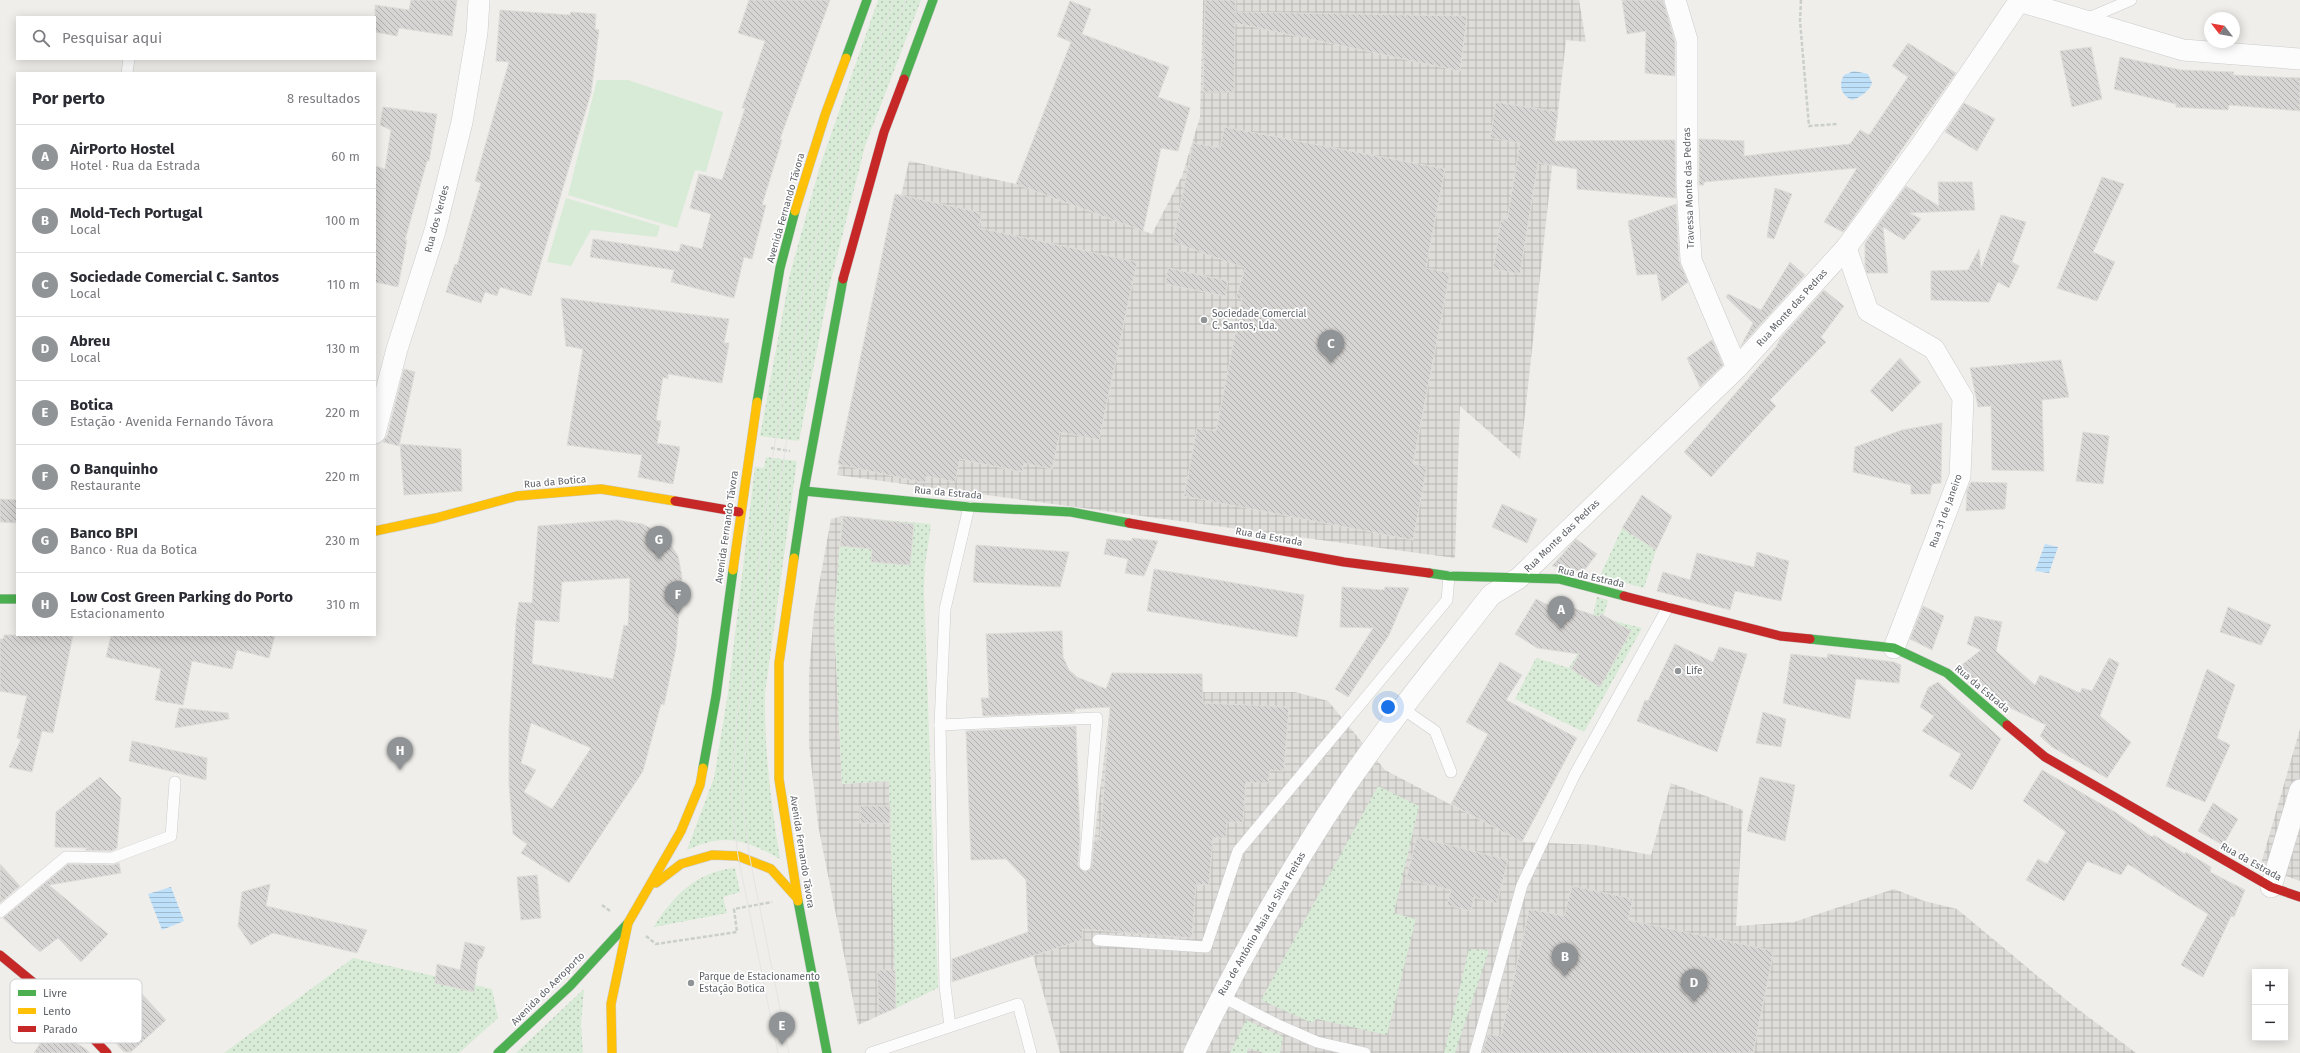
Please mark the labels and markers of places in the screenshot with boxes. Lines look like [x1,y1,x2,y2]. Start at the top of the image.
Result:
place label: Sociedade Comercial C. Santos, Lda. [1212,308,1307,332]
marker: Sociedade Comercial C. Santos, Lda. [1199,315,1209,325]
pin: C [1318,330,1344,363]
pin: G [646,526,672,559]
pin: F [665,581,691,614]
pin: A [1548,596,1574,629]
place label: Life [1686,665,1703,677]
marker: Life [1673,666,1683,676]
pin: H [387,737,413,770]
pin: B [1552,943,1578,976]
pin: D [1681,969,1707,1002]
place label: Parque de Estacionamento Estação Botica [699,971,820,995]
marker: Parque de Estacionamento Estação Botica [686,978,696,988]
pin: E [769,1012,795,1045]

